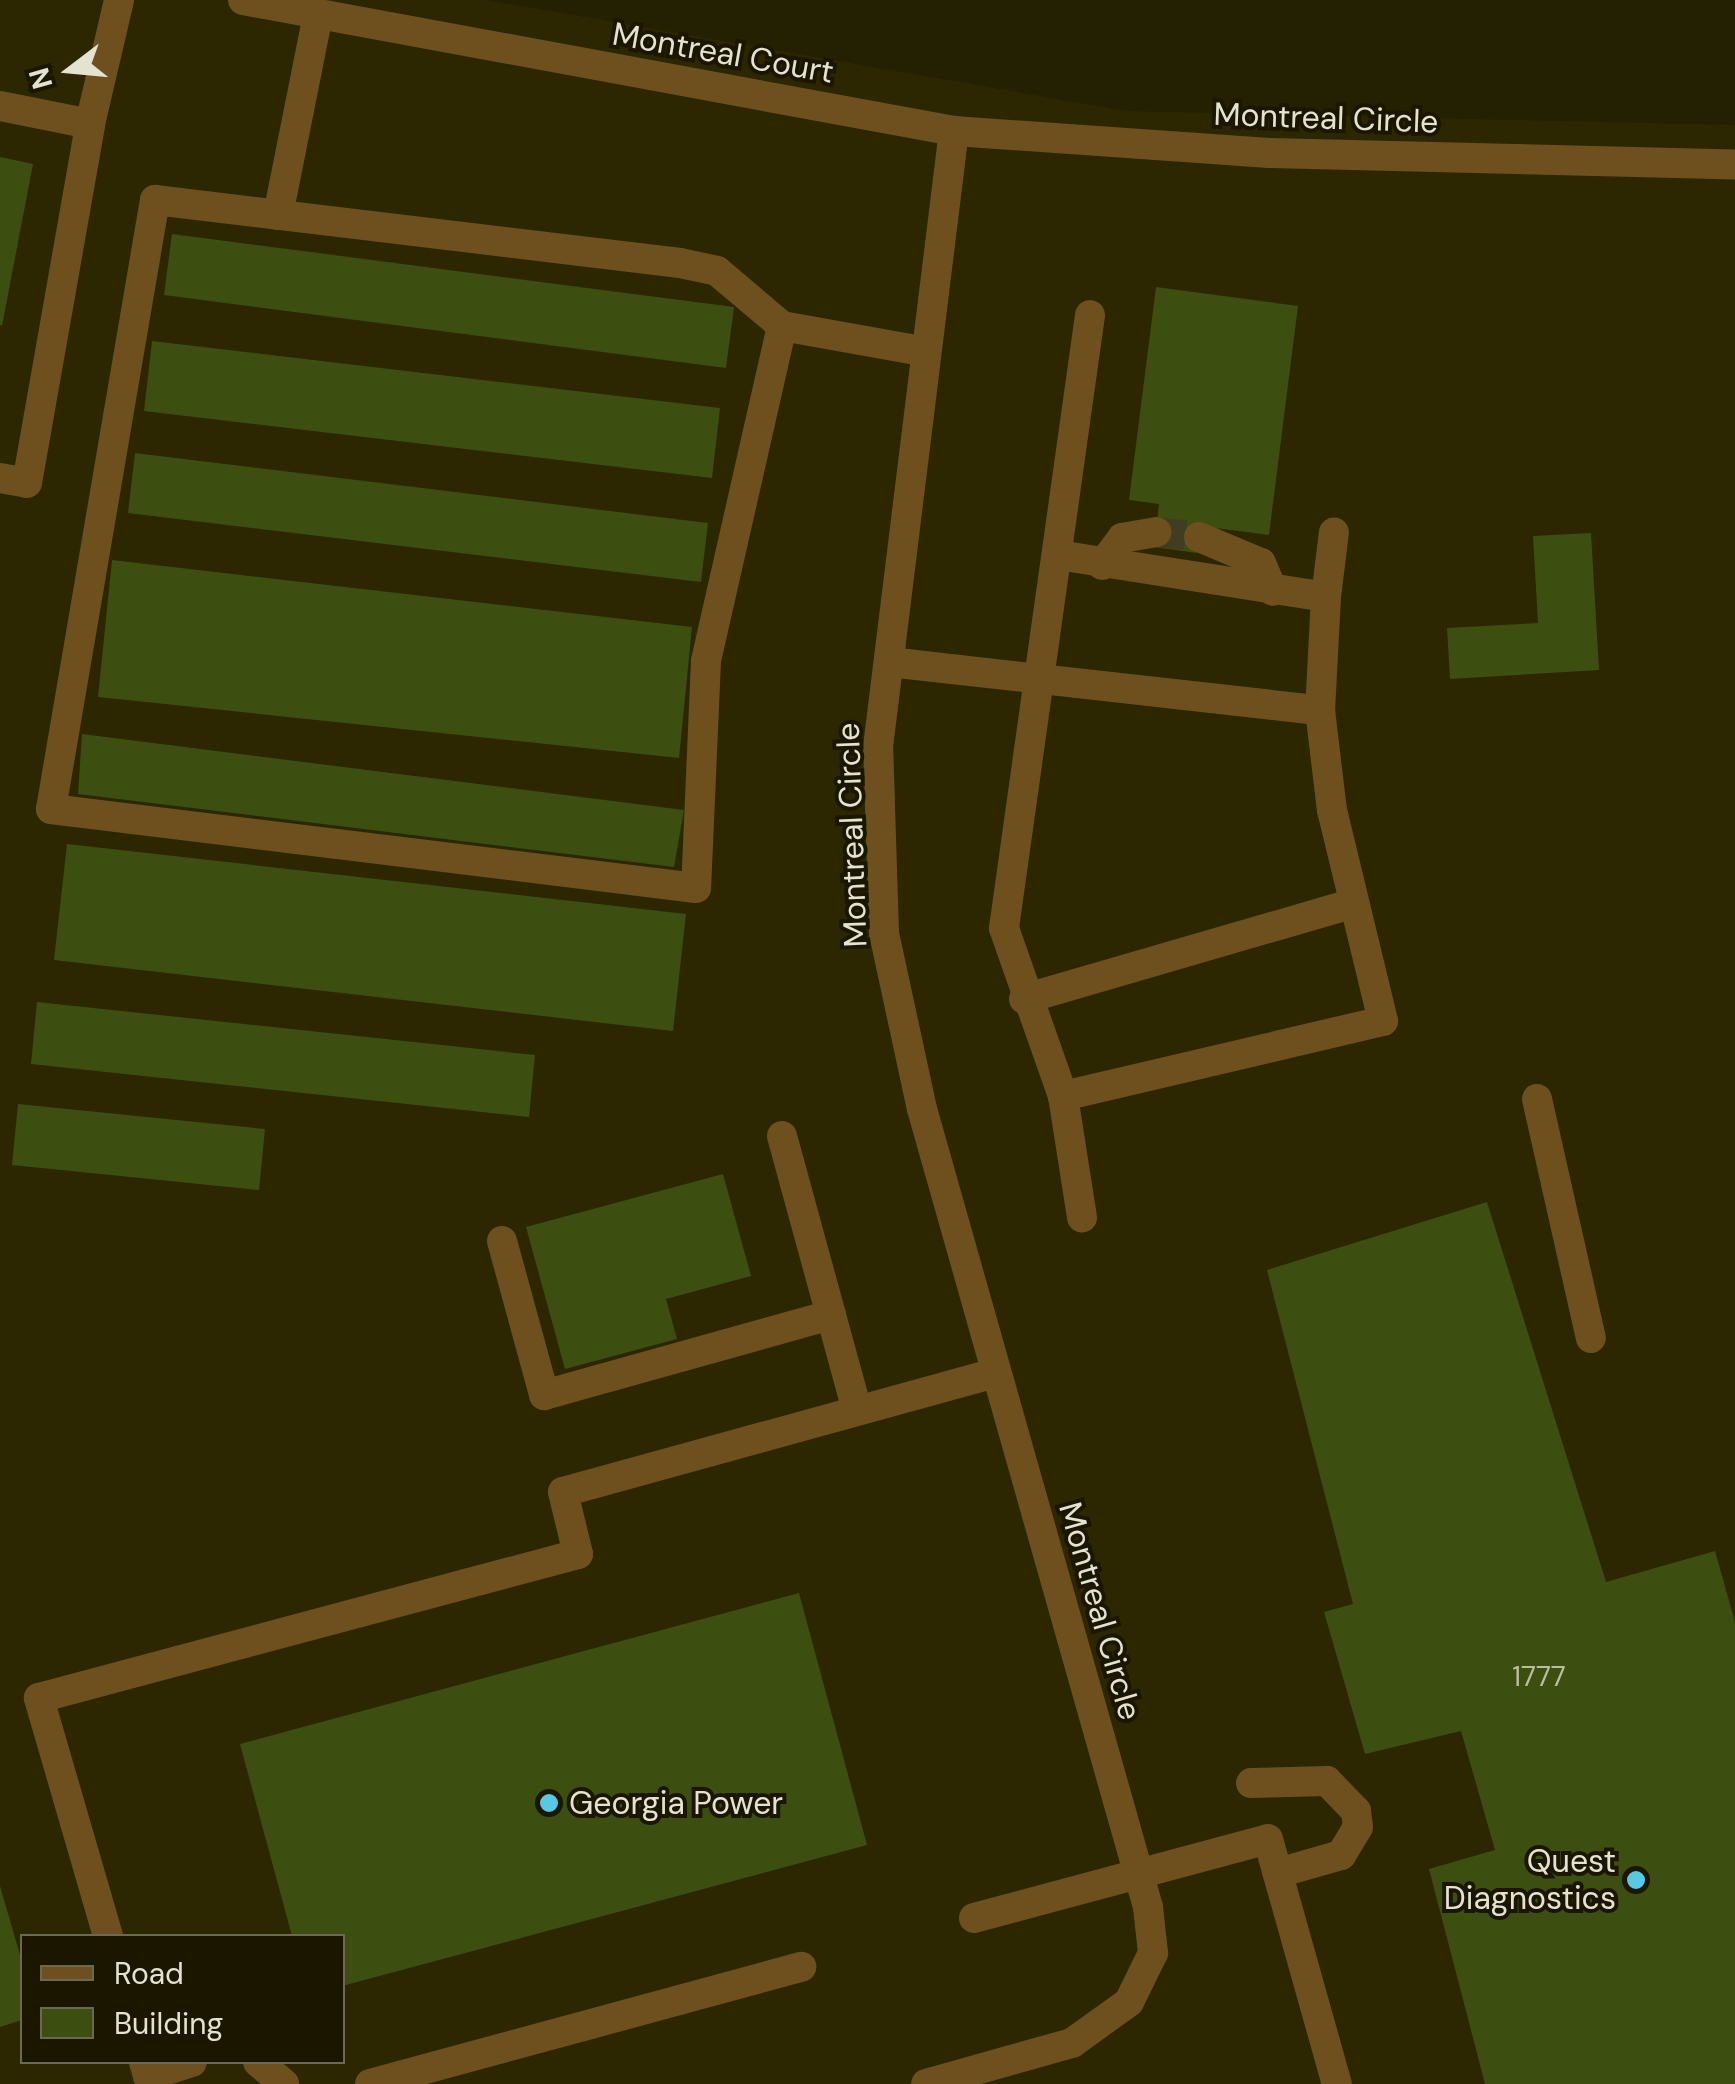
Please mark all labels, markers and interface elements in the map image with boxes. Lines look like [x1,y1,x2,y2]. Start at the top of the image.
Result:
street label: Montreal Court [609,15,837,91]
north arrow [20,20,120,120]
text: N [20,63,61,93]
street label: Montreal Circle [1213,95,1439,141]
street label: Montreal Circle [829,722,875,948]
street label: Montreal Circle [1051,1498,1149,1724]
house number: 1777 [1512,1660,1566,1694]
place label: Georgia Power [569,1784,783,1822]
marker: Georgia Power [538,1792,560,1814]
place label: Quest Diagnostics [1444,1843,1616,1918]
marker: Quest Diagnostics [1625,1869,1647,1891]
legend [20,1934,345,2064]
text: Road [114,1954,184,1993]
text: Building [114,2004,223,2043]

